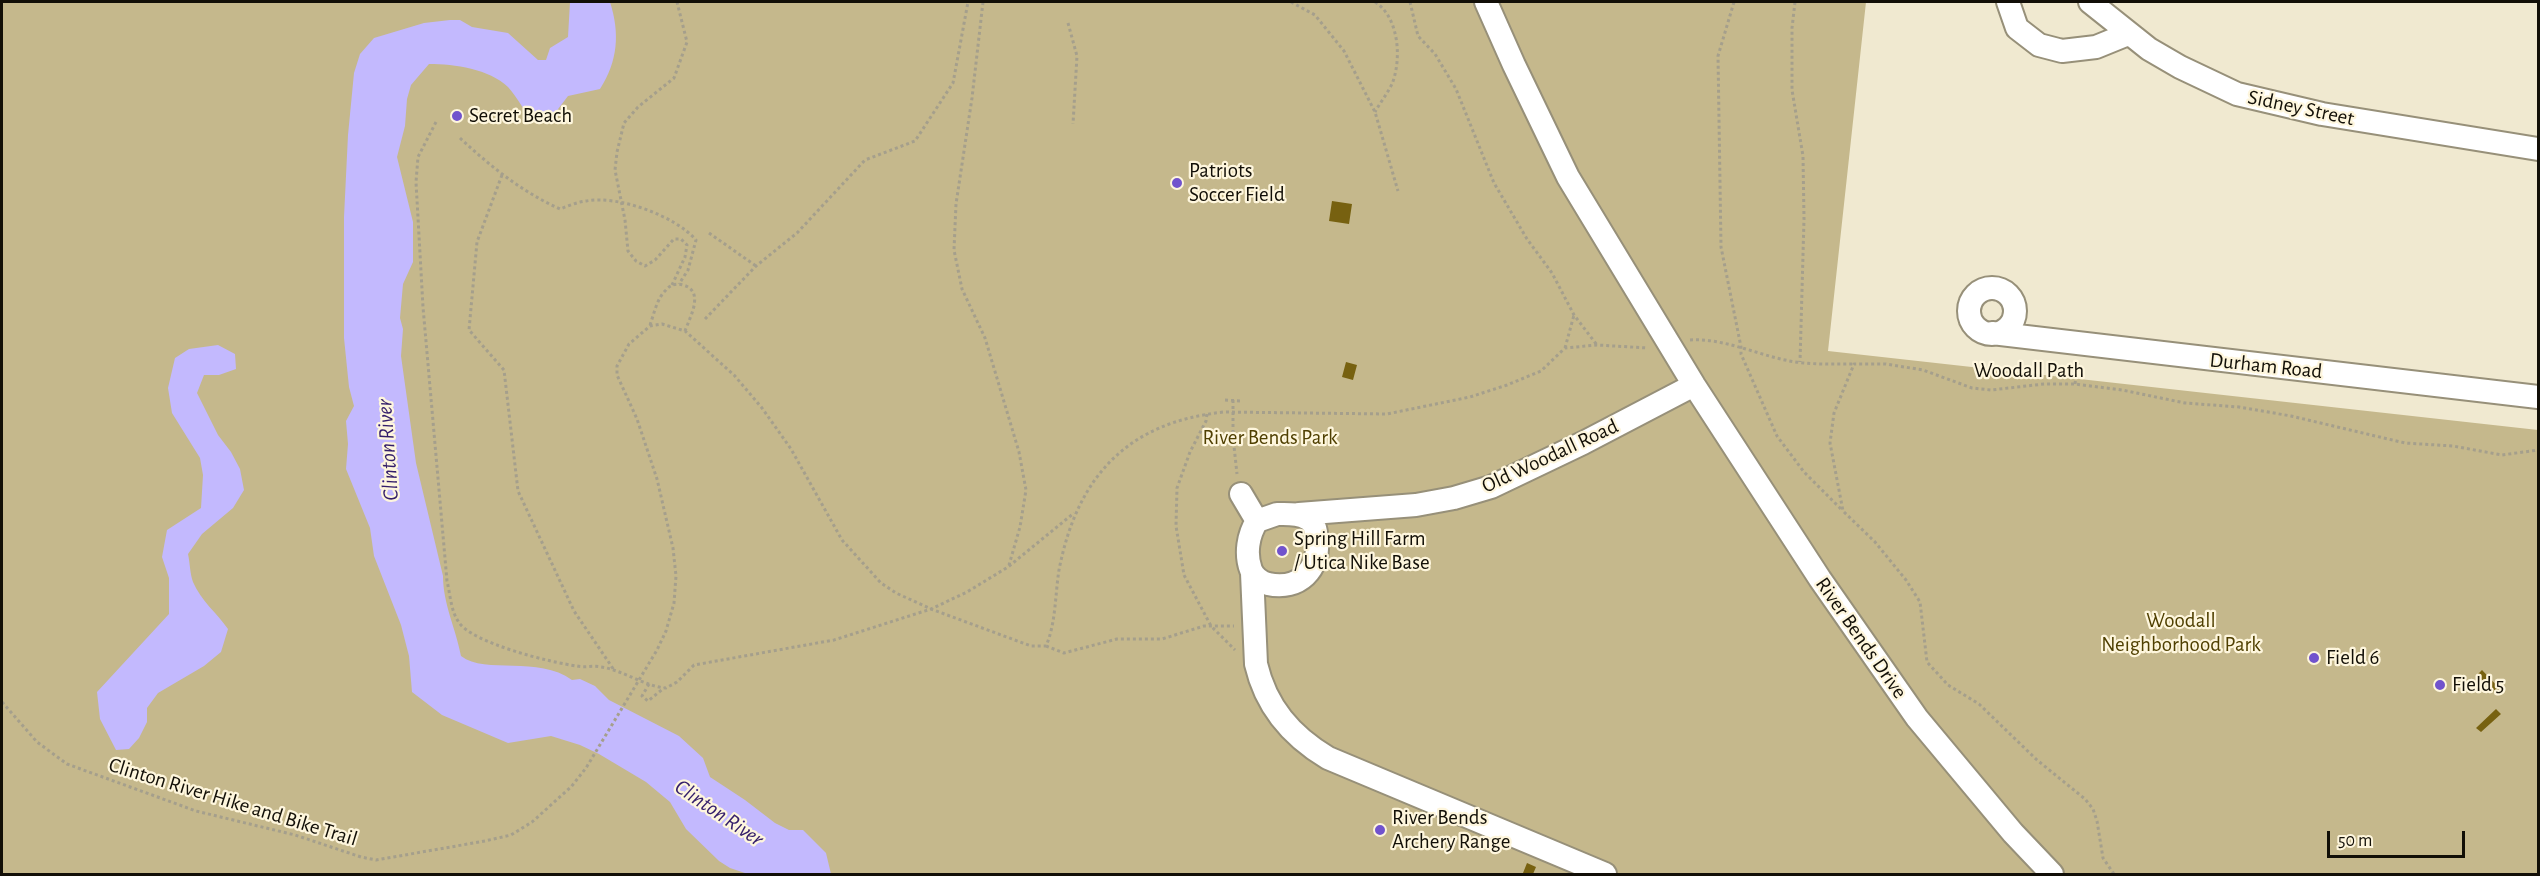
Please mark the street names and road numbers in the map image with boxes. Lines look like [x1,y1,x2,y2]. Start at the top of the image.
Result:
street label: Sidney Street [2245,84,2357,132]
street label: Durham Road [2208,348,2324,384]
street label: Woodall Path [1974,358,2084,384]
street label: Old Woodall Road [1478,413,1622,499]
street label: River Bends Drive [1810,572,1912,704]
street label: Clinton River Hike and Bike Trail [106,752,360,852]

